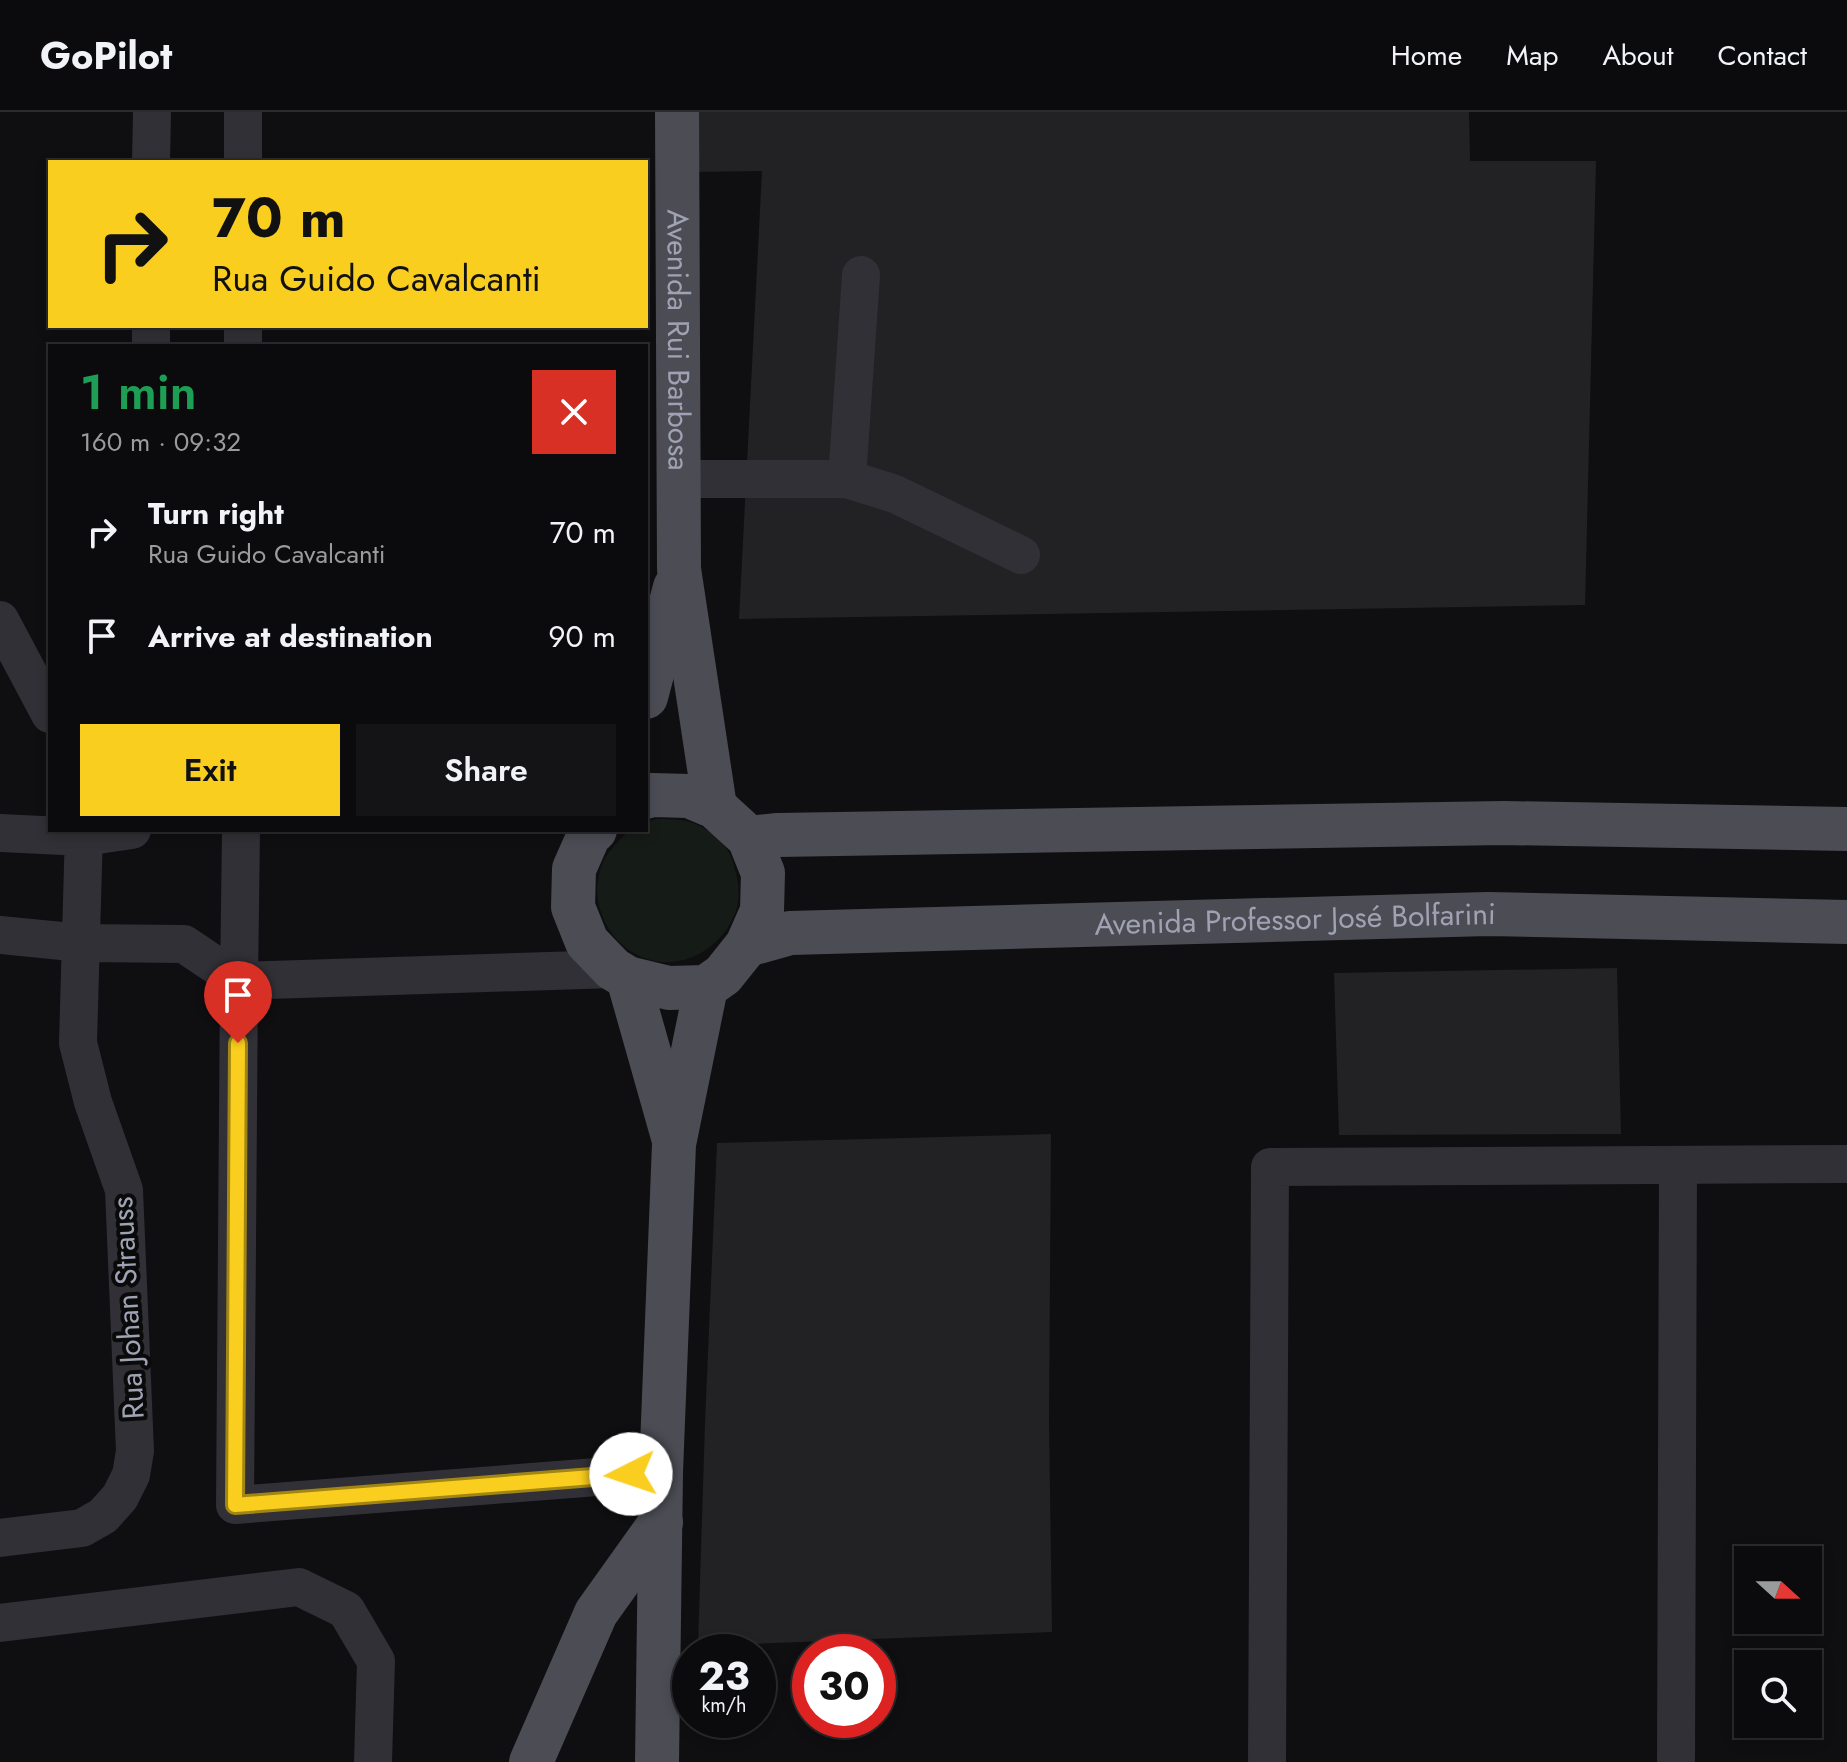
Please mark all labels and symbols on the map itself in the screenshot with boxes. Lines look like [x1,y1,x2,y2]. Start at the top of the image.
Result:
street label: Avenida Rui Barbosa [656,209,701,471]
street label: Avenida Professor José Bolfarini [1094,892,1496,946]
pin [204,961,272,1043]
street label: Rua Johan Strauss [100,1196,155,1420]
position arrow [589,1432,673,1516]
north arrow [1734,1546,1822,1634]
speed limit sign: 30 [792,1634,896,1738]

